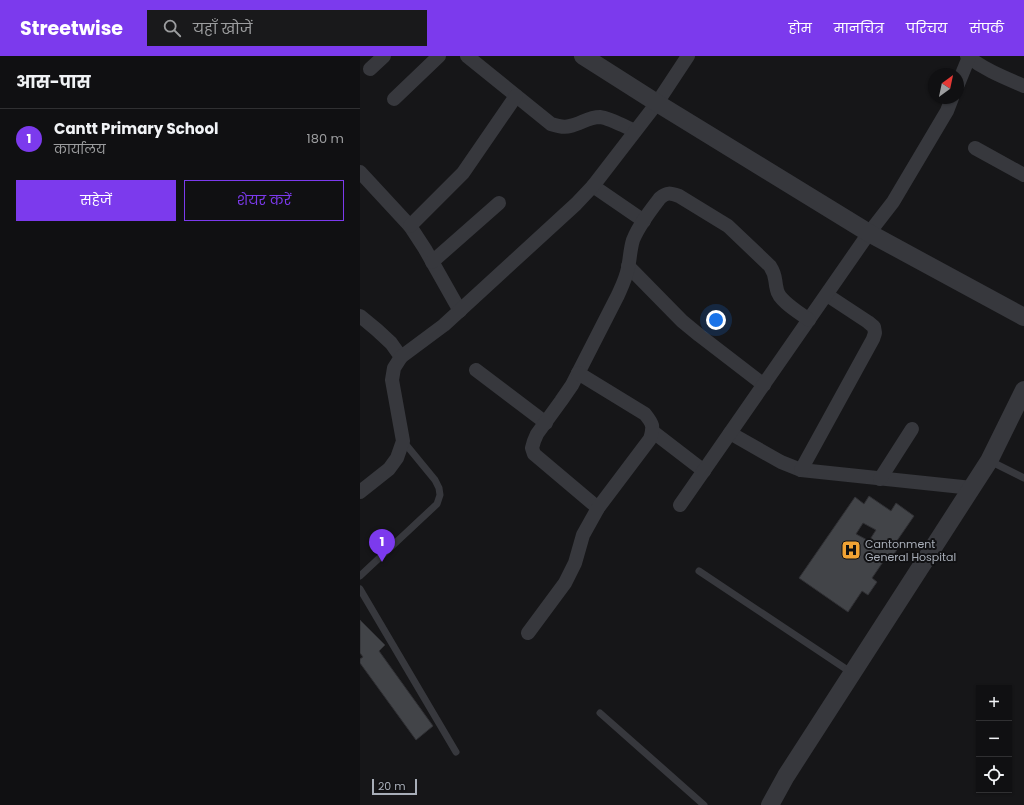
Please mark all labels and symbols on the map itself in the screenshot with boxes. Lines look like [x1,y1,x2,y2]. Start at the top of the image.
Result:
north arrow [928,68,964,104]
your location [706,310,726,330]
pin: 1 [369,529,395,562]
place label: Cantonment General Hospital [865,536,956,565]
hospital icon: Cantonment General Hospital [840,539,862,561]
scale bar [372,777,417,796]

